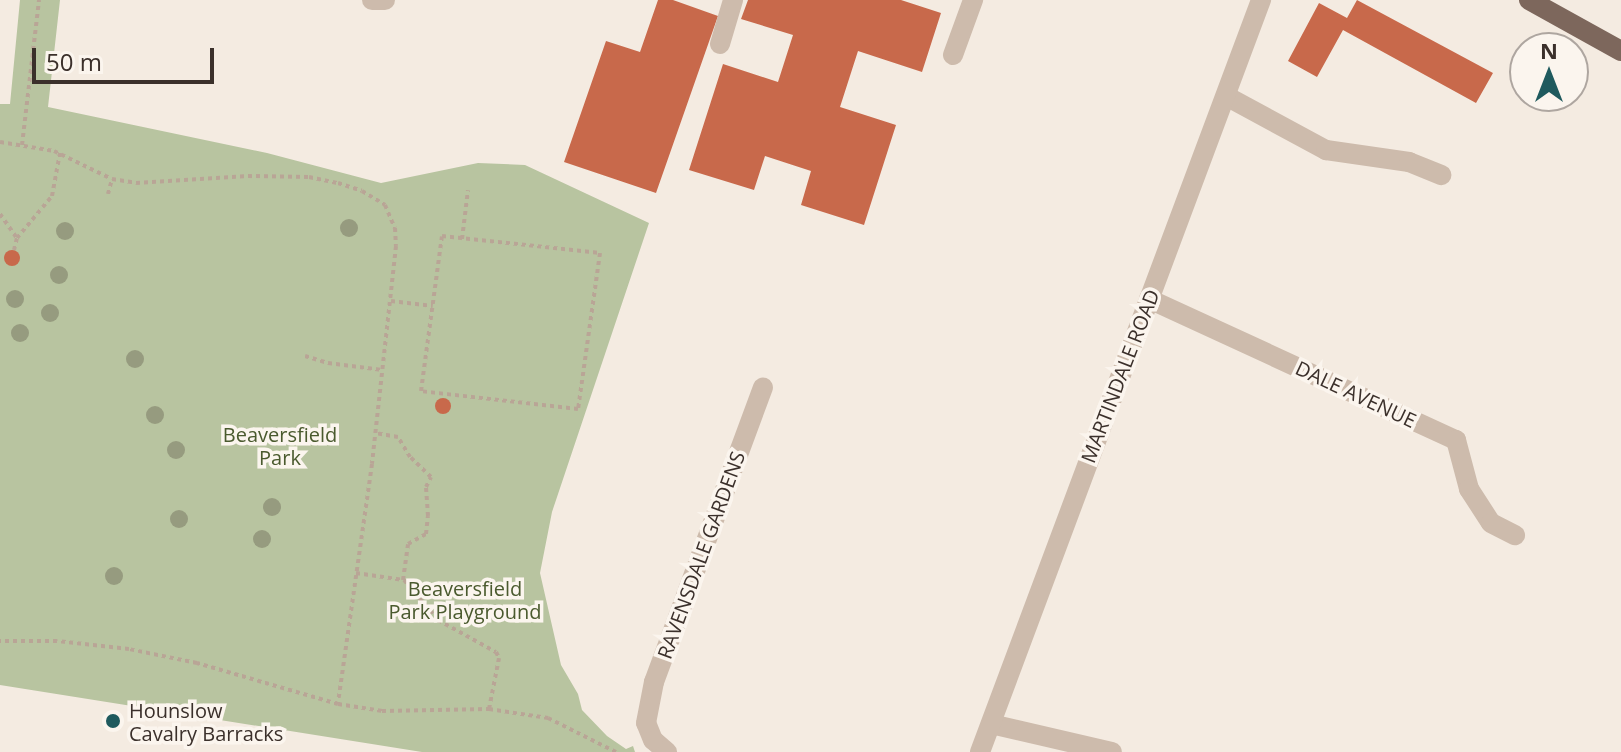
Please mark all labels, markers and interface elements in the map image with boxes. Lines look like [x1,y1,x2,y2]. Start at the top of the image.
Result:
scale bar [36,32,218,82]
north arrow [1509,32,1589,112]
text: N [1540,35,1558,65]
text: 50 m [46,45,102,78]
street label: MARTINDALE ROAD [1076,286,1164,466]
street label: DALE AVENUE [1292,356,1420,432]
park label: Beaversfield Park [223,422,337,469]
street label: RAVENSDALE GARDENS [652,448,750,662]
park label: Beaversfield Park Playground [388,576,542,623]
place label: Hounslow Cavalry Barracks [129,698,283,745]
marker: Hounslow Cavalry Barracks [104,712,122,730]

